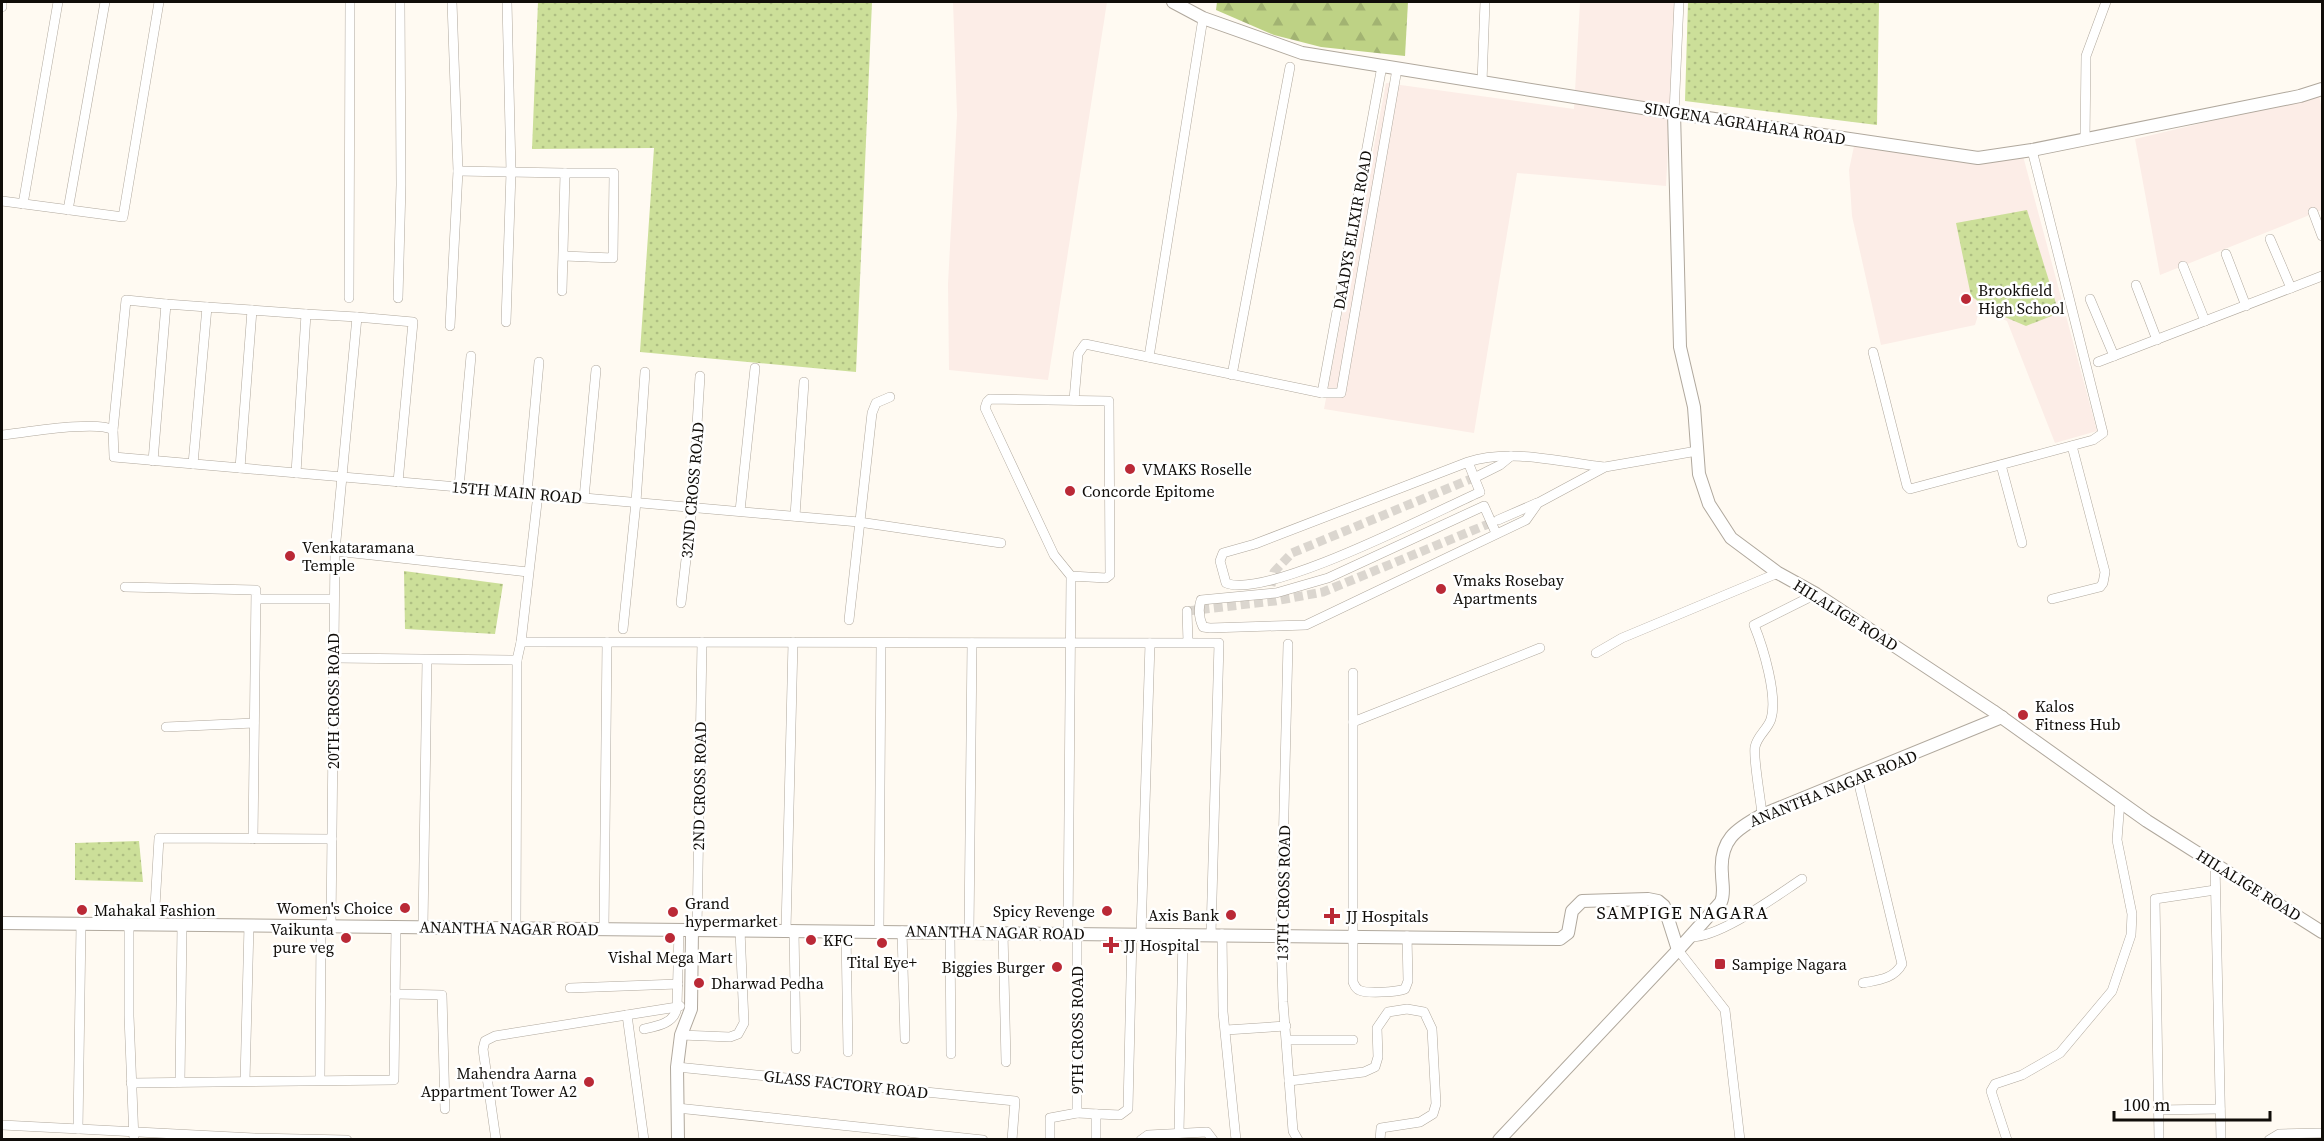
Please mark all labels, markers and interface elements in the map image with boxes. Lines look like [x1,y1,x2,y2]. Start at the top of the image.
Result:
street label: SINGENA AGRAHARA ROAD [1643,96,1847,150]
street label: DAADYS ELIXIR ROAD [1327,149,1377,311]
place label: Brookfield High School [1978,279,2065,319]
marker: Brookfield High School [1959,292,1973,306]
street label: 32ND CROSS ROAD [675,421,709,559]
place label: VMAKS Roselle [1142,458,1252,480]
marker: VMAKS Roselle [1123,462,1137,476]
street label: 15TH MAIN ROAD [451,475,583,509]
place label: Concorde Epitome [1082,480,1215,502]
marker: Concorde Epitome [1063,484,1077,498]
place label: Venkataramana Temple [302,536,415,576]
marker: Venkataramana Temple [283,549,297,563]
place label: Vmaks Rosebay Apartments [1453,569,1565,609]
street label: HILALIGE ROAD [1789,574,1903,656]
marker: Vmaks Rosebay Apartments [1434,582,1448,596]
street label: 20TH CROSS ROAD [322,633,344,769]
place label: Kalos Fitness Hub [2035,695,2120,735]
marker: Kalos Fitness Hub [2016,708,2030,722]
street label: 2ND CROSS ROAD [687,721,711,851]
street label: ANANTHA NAGAR ROAD [1746,744,1920,832]
street label: 13TH CROSS ROAD [1271,825,1295,961]
street label: HILALIGE ROAD [2192,844,2306,926]
place label: Grand hypermarket [685,892,778,932]
place label: Women's Choice [276,897,393,919]
place label: Mahakal Fashion [94,899,216,921]
place label: Spicy Revenge [993,900,1095,922]
district label: SAMPIGE NAGARA [1596,900,1770,925]
marker: Women's Choice [398,901,412,915]
marker: Mahakal Fashion [75,903,89,917]
marker: Spicy Revenge [1100,904,1114,918]
place label: Axis Bank [1148,904,1219,926]
marker: Grand hypermarket [666,905,680,919]
place label: JJ Hospitals [1345,905,1429,927]
marker: JJ Hospitals [1323,907,1341,925]
marker: Axis Bank [1224,908,1238,922]
street label: ANANTHA NAGAR ROAD [419,915,599,941]
place label: Vaikunta pure veg [271,918,335,958]
street label: ANANTHA NAGAR ROAD [905,919,1085,945]
place label: KFC [823,929,853,951]
marker: Vaikunta pure veg [339,931,353,945]
marker: Vishal Mega Mart [663,931,677,945]
marker: KFC [804,933,818,947]
place label: JJ Hospital [1123,934,1200,956]
marker: Tital Eye+ [875,936,889,950]
marker: JJ Hospital [1102,936,1120,954]
place label: Vishal Mega Mart [608,946,733,968]
place label: Tital Eye+ [847,951,918,973]
place label: Sampige Nagara [1732,953,1848,975]
place label: Biggies Burger [941,956,1045,978]
marker: Sampige Nagara [1713,957,1727,971]
marker: Biggies Burger [1050,960,1064,974]
street label: 9TH CROSS ROAD [1066,966,1088,1094]
place label: Dharwad Pedha [711,972,825,994]
marker: Dharwad Pedha [692,976,706,990]
place label: Mahendra Aarna Appartment Tower A2 [421,1062,578,1102]
street label: GLASS FACTORY ROAD [763,1064,929,1104]
marker: Mahendra Aarna Appartment Tower A2 [582,1075,596,1089]
scale bar [2114,1084,2270,1122]
text: 100 m [2123,1092,2170,1117]

